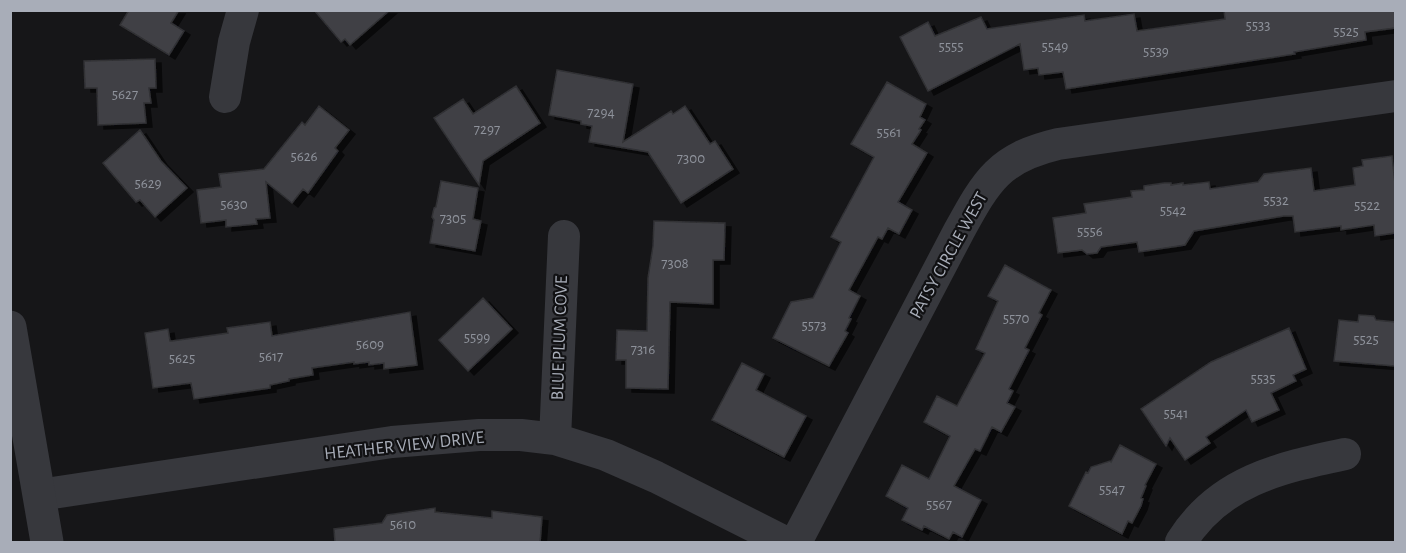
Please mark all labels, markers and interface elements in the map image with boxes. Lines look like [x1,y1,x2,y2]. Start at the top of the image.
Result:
house number: 5533 [1246,18,1270,33]
house number: 5525 [1333,24,1359,39]
house number: 5555 [938,39,964,54]
house number: 5549 [1042,39,1068,54]
house number: 5539 [1143,44,1169,59]
house number: 5627 [112,87,138,102]
house number: 7294 [587,105,615,120]
house number: 7297 [474,122,500,137]
house number: 5561 [877,125,901,140]
house number: 5626 [290,149,318,164]
house number: 7300 [677,151,705,166]
house number: 5629 [134,176,162,191]
street label: PATSY CIRCLE WEST [907,189,991,322]
house number: 5532 [1263,193,1289,208]
house number: 5630 [220,197,248,212]
house number: 5522 [1354,198,1380,213]
house number: 5542 [1160,203,1186,218]
house number: 7305 [440,211,466,226]
house number: 5556 [1077,224,1103,239]
house number: 7308 [661,256,689,271]
street label: BLUE PLUM COVE [549,275,571,401]
house number: 5570 [1003,311,1029,326]
house number: 5573 [802,318,826,333]
house number: 5599 [464,330,490,345]
house number: 5525 [1353,332,1379,347]
house number: 5609 [356,337,384,352]
house number: 7316 [631,342,655,357]
house number: 5617 [259,349,283,364]
house number: 5625 [169,351,195,366]
house number: 5535 [1251,371,1276,386]
house number: 5541 [1164,406,1188,421]
street label: HEATHER VIEW DRIVE [323,429,485,463]
house number: 5547 [1099,482,1125,497]
house number: 5567 [926,497,952,512]
house number: 5610 [390,517,416,532]

